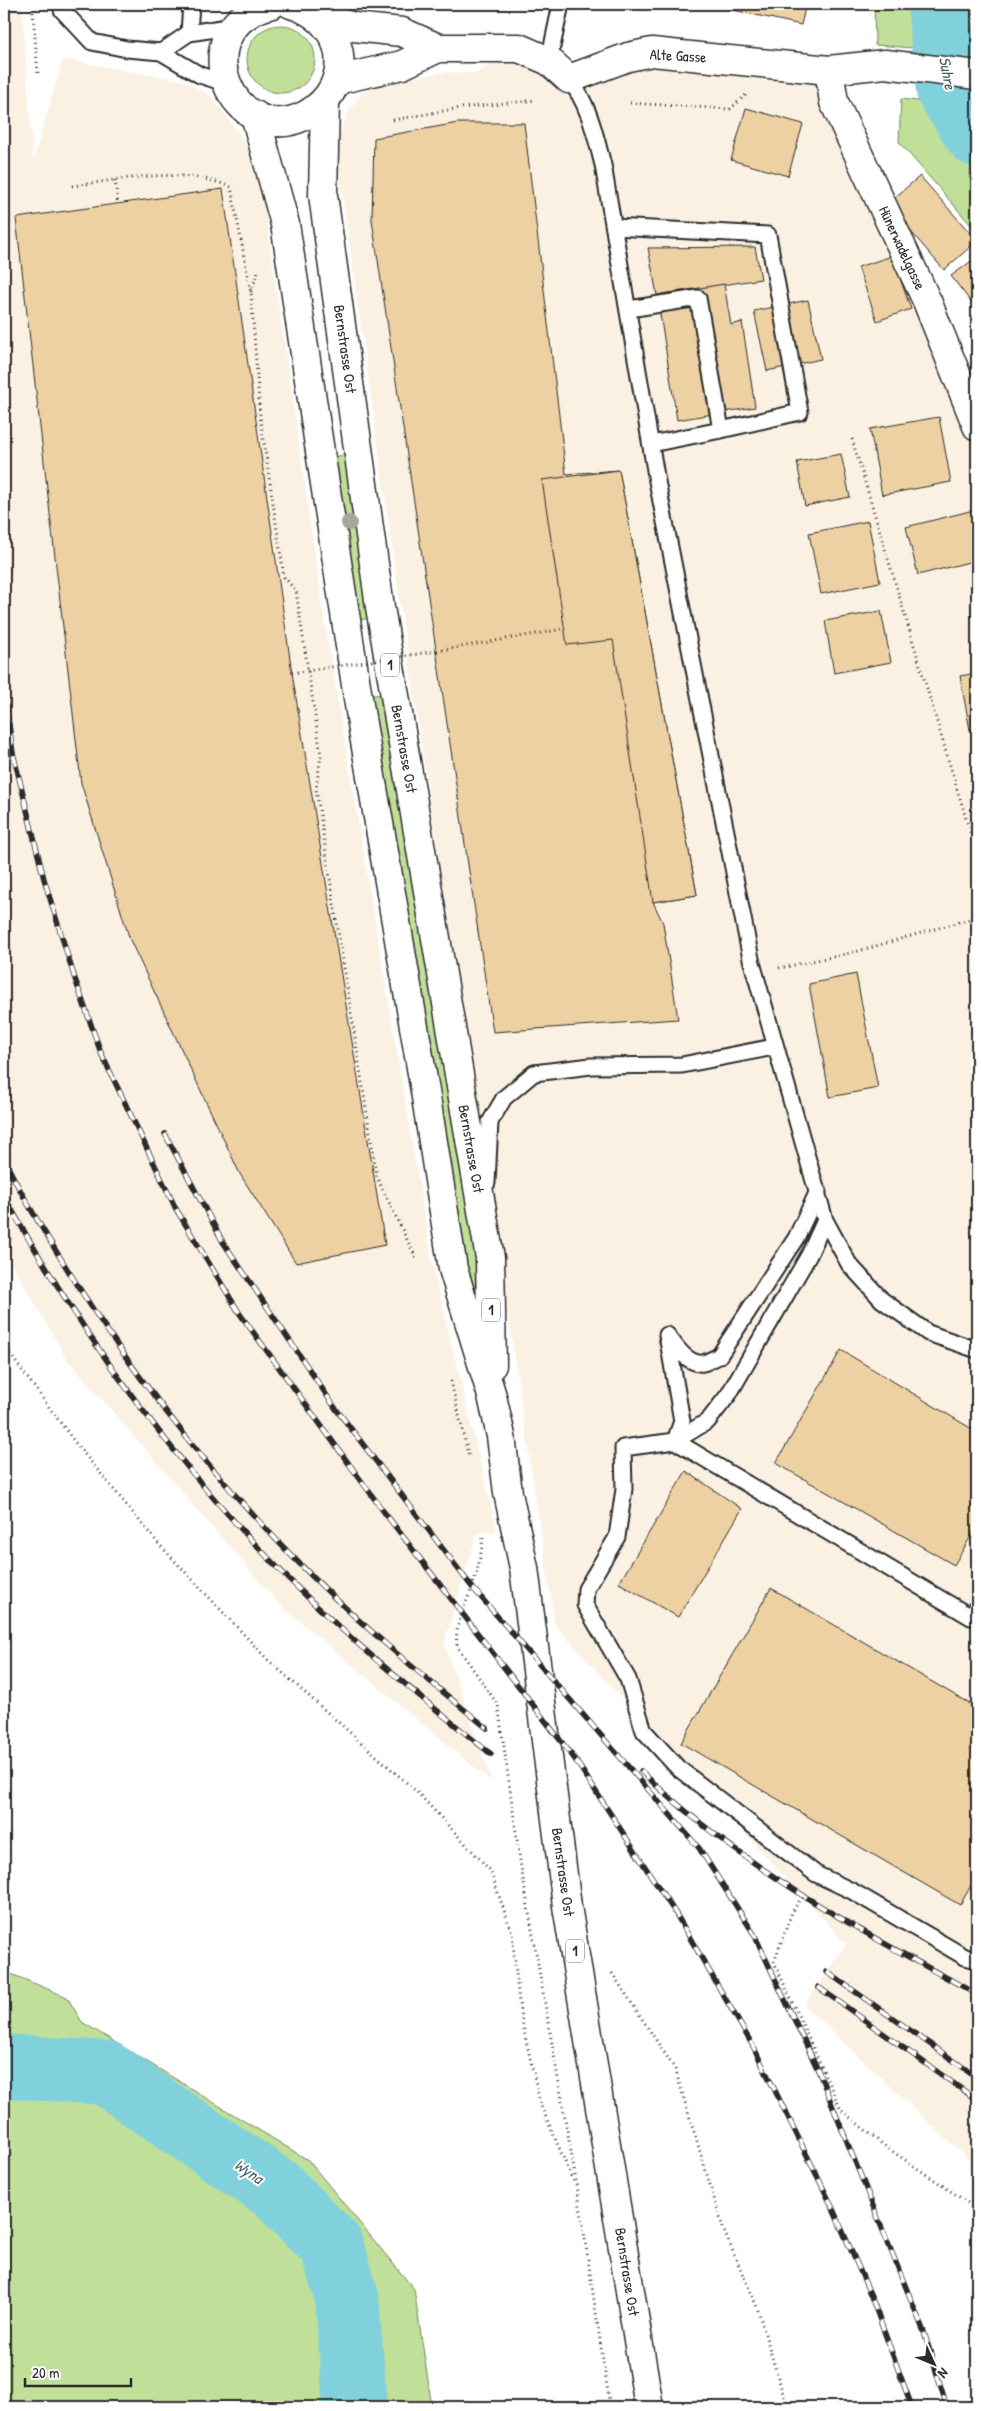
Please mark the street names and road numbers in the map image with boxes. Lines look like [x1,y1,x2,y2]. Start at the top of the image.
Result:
street label: Alte Gasse [649,44,707,67]
street label: Hünerwadelgasse [874,202,931,293]
street label: Bernstrasse Ost [329,303,362,395]
road number: 1 [381,654,399,676]
street label: Bernstrasse Ost [386,703,423,795]
street label: Bernstrasse Ost [453,1103,490,1195]
road number: 1 [482,1298,500,1322]
street label: Bernstrasse Ost [547,1826,580,1918]
road number: 1 [566,1940,584,1962]
street label: Bernstrasse Ost [610,2226,645,2318]

